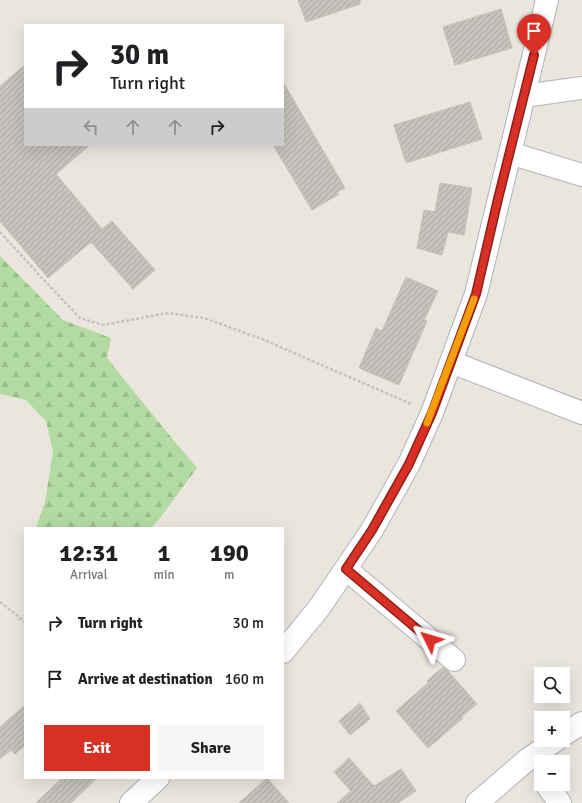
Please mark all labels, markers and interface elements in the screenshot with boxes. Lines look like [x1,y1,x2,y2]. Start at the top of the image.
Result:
pin [517,14,551,55]
icon: arrive [523,20,545,42]
text: 30 m [110,38,169,72]
icon: right [44,40,96,92]
text: Turn right [110,72,185,94]
icon: left [80,116,102,138]
icon: ahead [122,116,144,138]
icon: ahead [164,116,186,138]
icon: right [206,116,228,138]
text: 12:31 [59,538,118,568]
text: 1 [158,538,170,568]
text: 190 [210,538,249,568]
text: Arrival [70,567,107,583]
text: min [154,567,175,583]
text: m [224,567,234,583]
icon: right [44,612,66,634]
text: Turn right [78,614,143,632]
text: 30 m [233,614,264,632]
position arrow [409,619,451,661]
map controls [534,667,570,791]
button: search [534,667,570,703]
icon: arrive [44,668,66,690]
text: Arrive at destination [78,670,213,688]
text: 160 m [225,670,264,688]
button: + [534,711,570,747]
button: Exit [44,725,150,771]
button: Share [158,725,264,771]
button: − [534,755,570,791]

